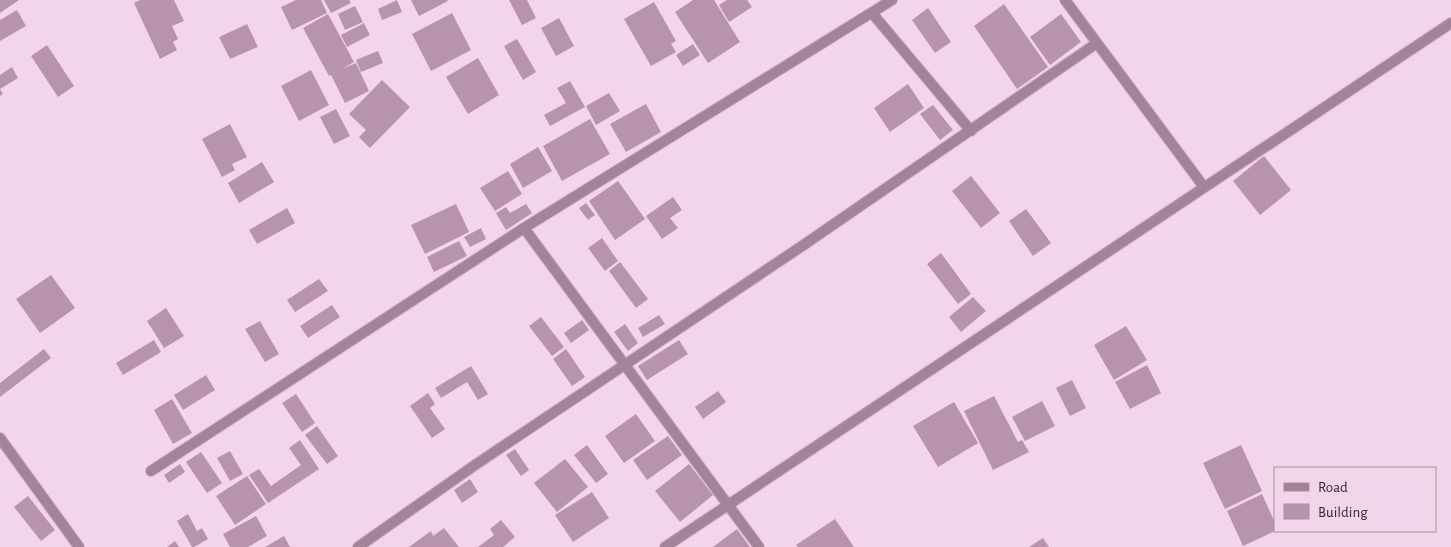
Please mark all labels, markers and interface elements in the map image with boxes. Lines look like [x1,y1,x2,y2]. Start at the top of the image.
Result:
legend [1274,467,1436,532]
text: Road [1318,480,1348,495]
text: Building [1318,505,1368,520]

